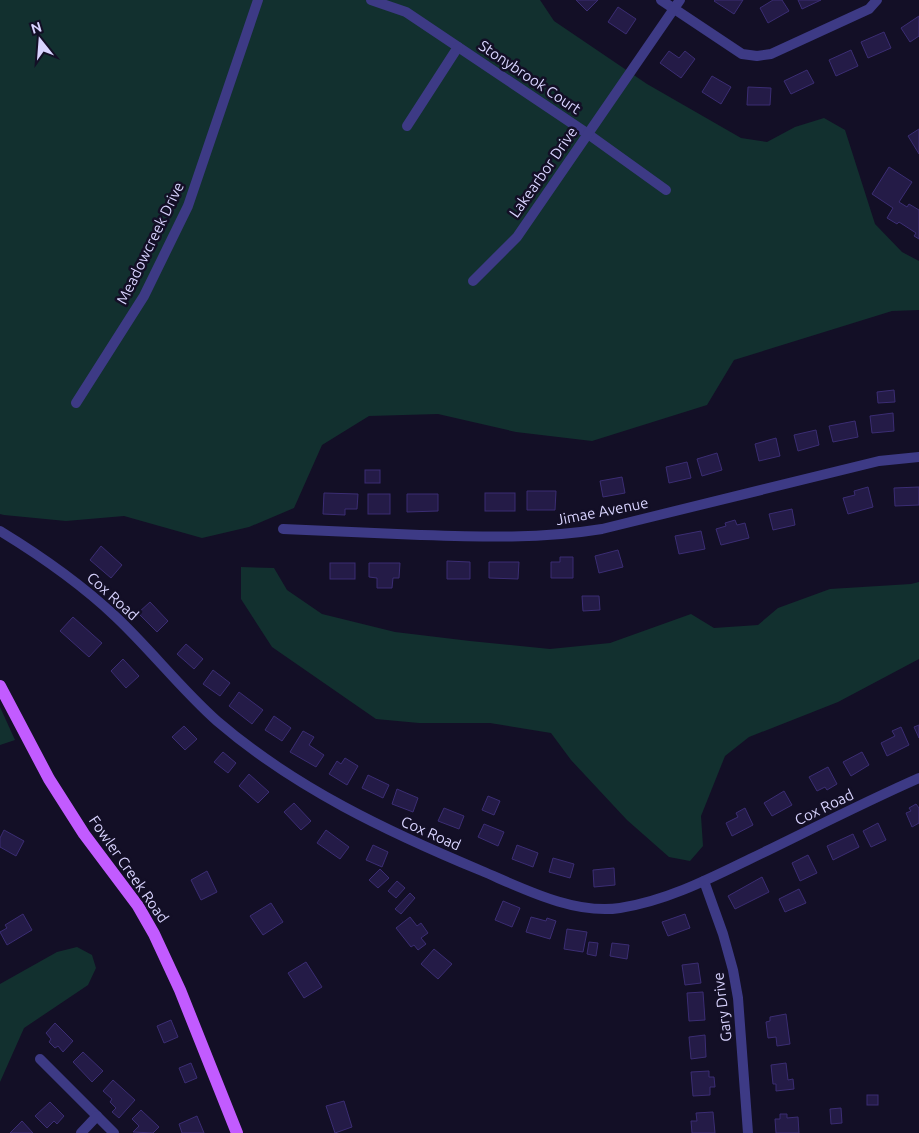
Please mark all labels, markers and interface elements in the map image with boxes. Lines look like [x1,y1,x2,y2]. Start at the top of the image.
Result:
north arrow [15,15,65,65]
text: N [29,18,44,37]
street label: Stonybrook Court [476,37,584,117]
street label: Lakearbor Drive [505,124,581,220]
street label: Meadowcreek Drive [113,179,187,307]
street label: Jimae Avenue [554,494,650,528]
street label: Cox Road [84,568,142,624]
street label: Cox Road [792,785,856,829]
street label: Fowler Creek Road [86,812,172,926]
street label: Cox Road [399,812,463,854]
street label: Gary Drive [709,971,735,1043]

